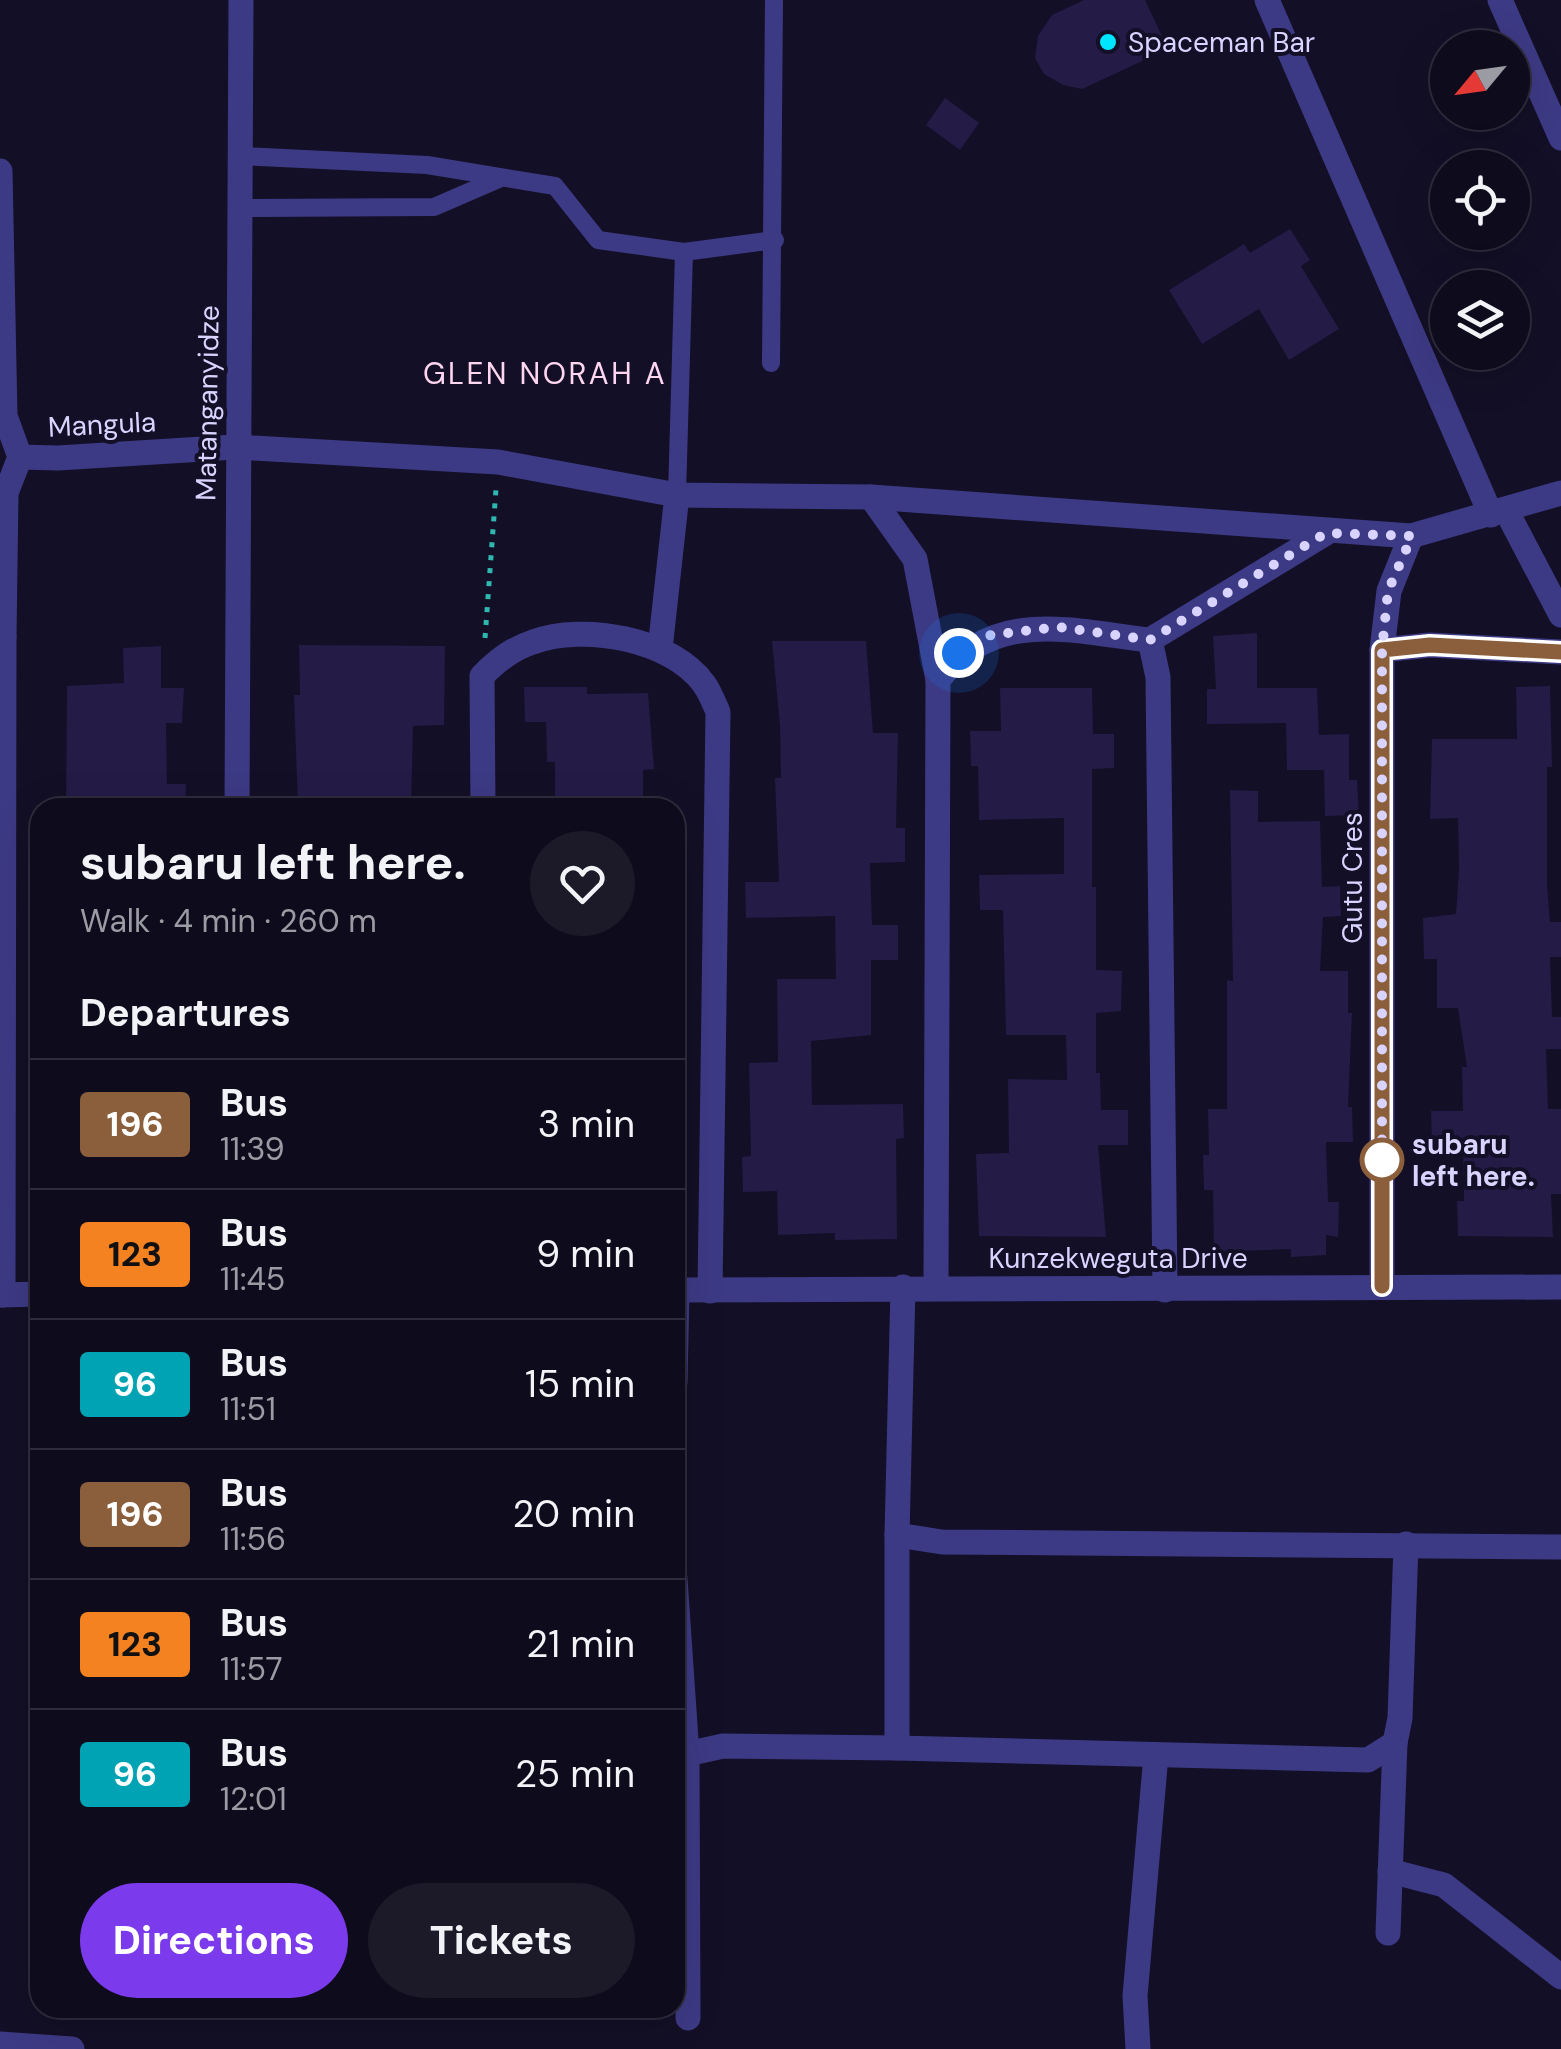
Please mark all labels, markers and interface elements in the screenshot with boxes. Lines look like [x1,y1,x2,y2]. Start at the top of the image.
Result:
place label: Spaceman Bar [1128,24,1315,61]
north arrow [1430,30,1530,130]
map controls [1430,30,1530,370]
marker: Spaceman Bar [1097,31,1119,53]
button: locate [1430,150,1530,250]
button: layers [1430,270,1530,370]
street label: Matanganyidze [187,305,228,501]
district label: GLEN NORAH A [423,354,667,393]
street label: Mangula [47,403,157,446]
your location [934,628,984,678]
street label: Gutu Cres [1334,812,1371,944]
text: subaru left here. [80,831,466,894]
button: heart [530,831,635,936]
text: Walk · 4 min · 260 m [80,900,377,942]
text: Departures [80,988,291,1038]
text: Bus [220,1078,288,1128]
text: 3 min [538,1099,635,1149]
text: 196 [106,1101,164,1147]
place label: subaru left here. [1412,1126,1535,1195]
text: 11:39 [220,1128,285,1170]
marker: subaru left here. [1361,1139,1403,1181]
text: Bus [220,1208,288,1258]
text: 9 min [536,1229,635,1279]
text: 123 [108,1231,162,1277]
street label: Kunzekweguta Drive [988,1240,1248,1277]
text: 11:45 [220,1258,285,1300]
text: Bus [220,1338,288,1388]
text: 15 min [525,1359,635,1409]
text: 96 [113,1361,157,1407]
text: 11:51 [220,1388,276,1430]
text: Bus [220,1468,288,1518]
text: 20 min [513,1489,635,1539]
text: 196 [106,1491,164,1537]
text: 11:56 [220,1518,286,1560]
text: Bus [220,1598,288,1648]
text: 21 min [526,1619,635,1669]
text: 123 [108,1621,162,1667]
text: 11:57 [220,1648,283,1690]
text: Bus [220,1728,288,1778]
text: 25 min [515,1749,635,1799]
text: 96 [113,1751,157,1797]
text: 12:01 [220,1778,287,1820]
button: Directions [80,1883,348,1998]
button: Tickets [368,1883,635,1998]

